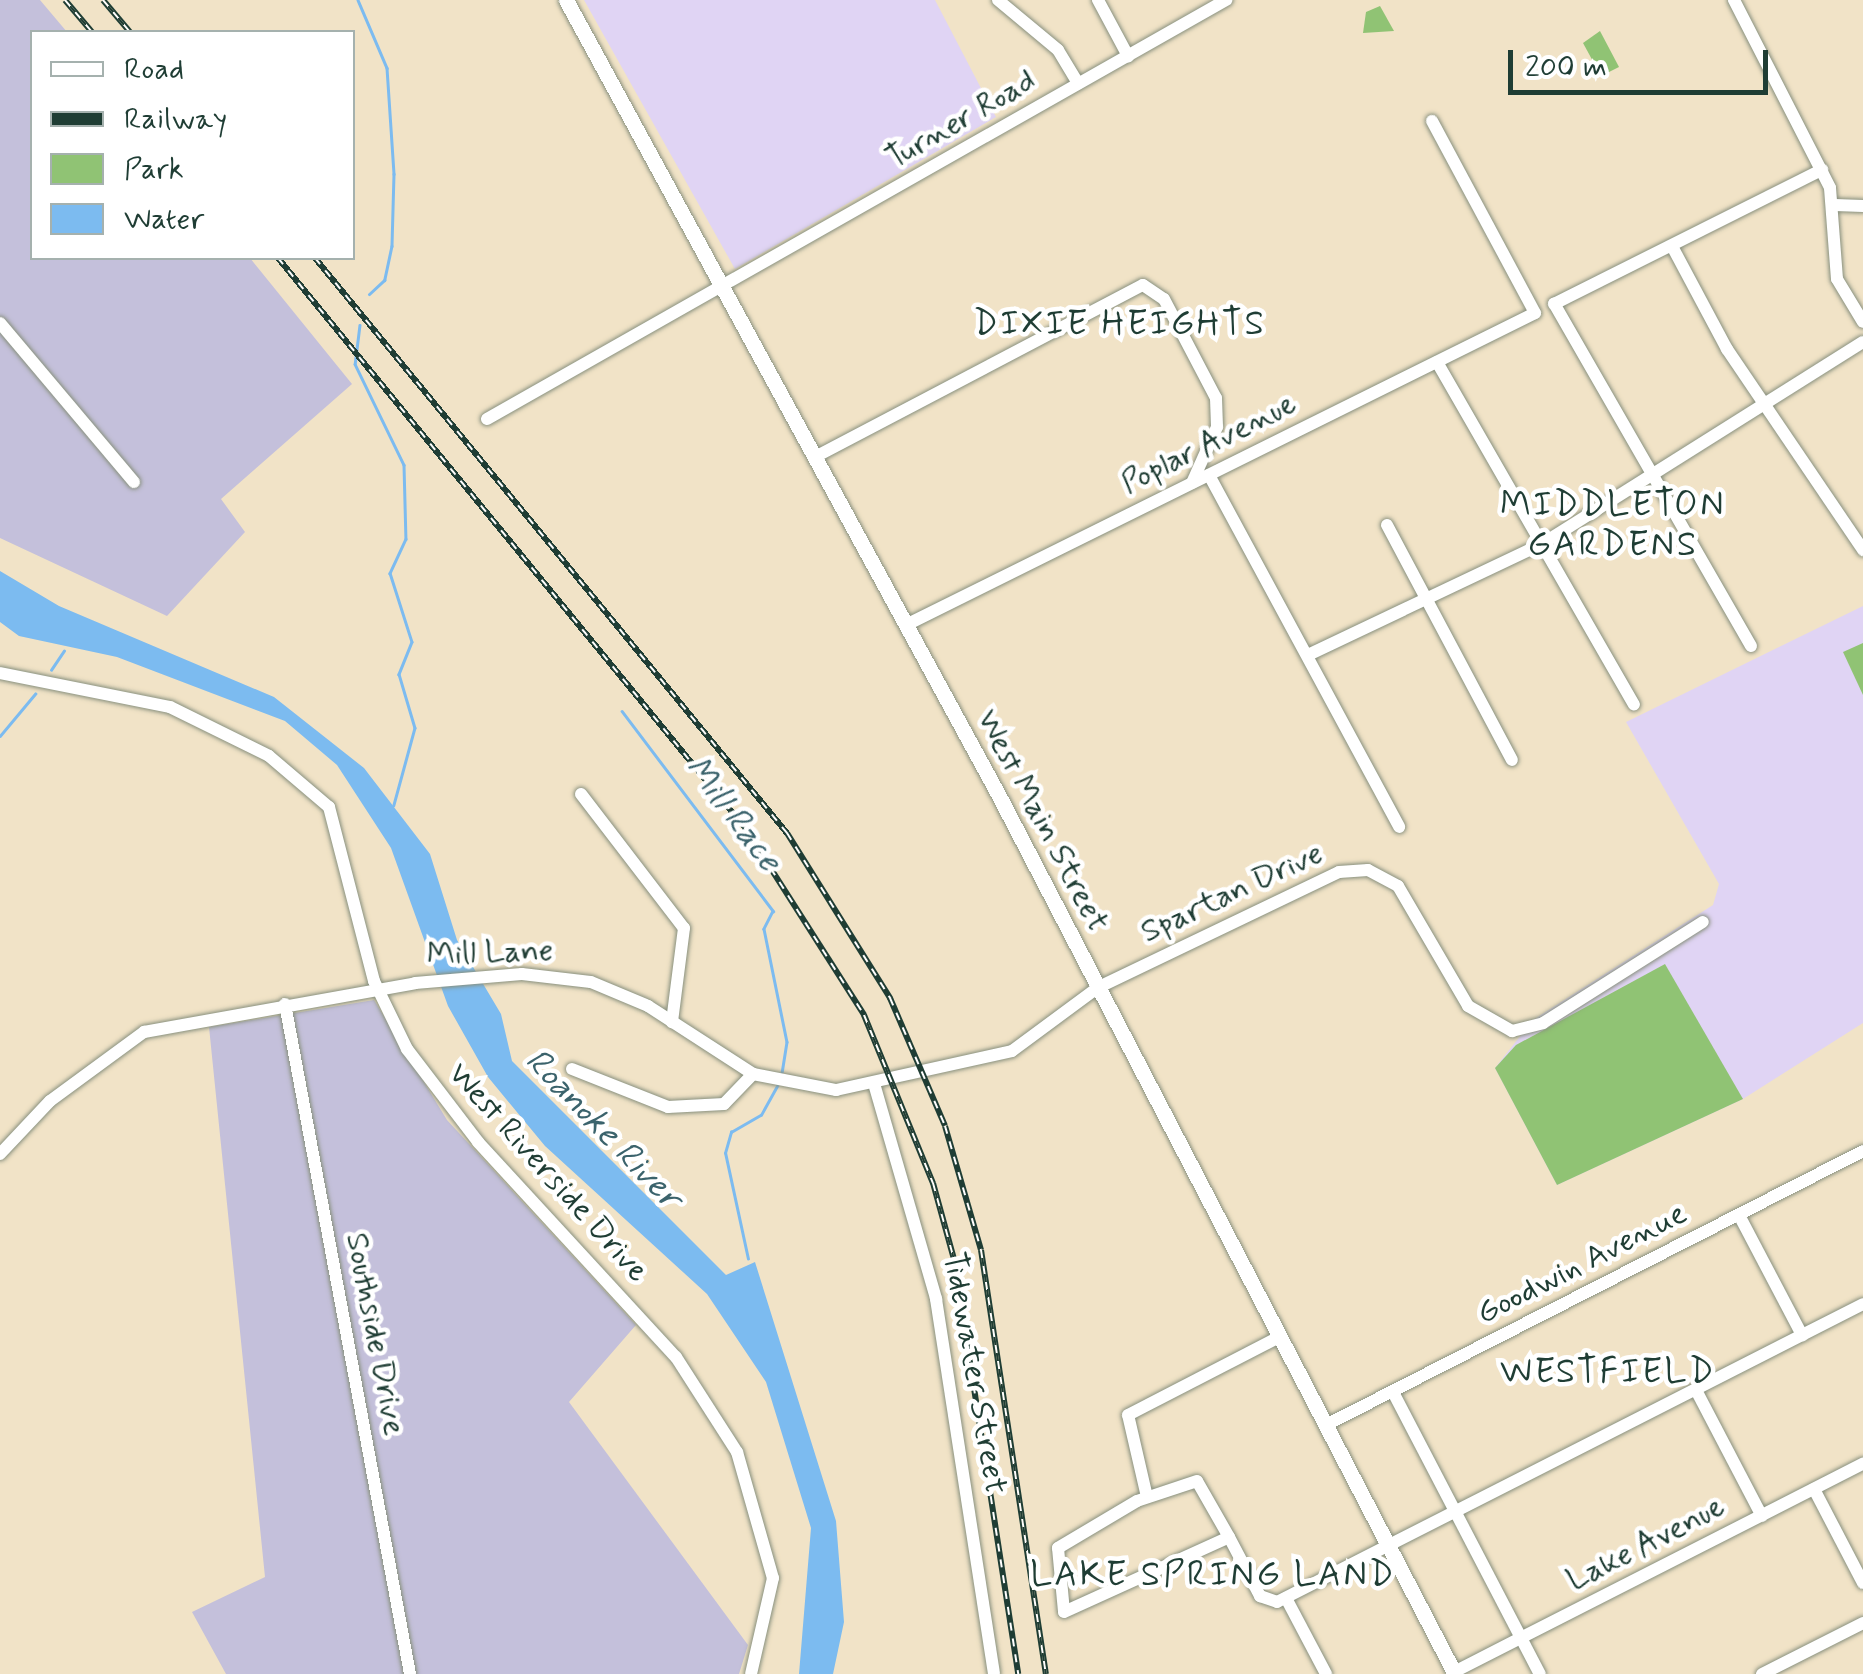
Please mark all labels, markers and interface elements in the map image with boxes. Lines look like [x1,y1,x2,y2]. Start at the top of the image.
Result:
legend [30,30,355,260]
scale bar [1513,30,1773,92]
text: 200 m [1525,48,1607,87]
text: Road [124,50,184,89]
street label: Turner Road [879,62,1043,178]
text: Railway [124,100,227,139]
text: Park [124,150,184,189]
text: Water [124,200,204,239]
district label: DIXIE HEIGHTS [971,303,1269,345]
street label: Poplar Avenue [1117,386,1301,502]
district label: MIDDLETON GARDENS [1499,484,1727,566]
street label: West Main Street [968,704,1116,938]
water label: Mill Race [676,748,790,880]
street label: Spartan Drive [1136,835,1328,951]
street label: Mill Lane [426,932,554,974]
water label: Roanoke River [516,1040,690,1218]
street label: West Riverside Drive [441,1057,655,1289]
street label: Goodwin Avenue [1475,1197,1689,1331]
street label: Southside Drive [337,1232,413,1436]
street label: Tidewater Street [934,1250,1014,1496]
district label: WESTFIELD [1499,1351,1717,1393]
street label: Lake Avenue [1558,1487,1734,1601]
district label: LAKE SPRING LAND [1025,1554,1401,1596]

